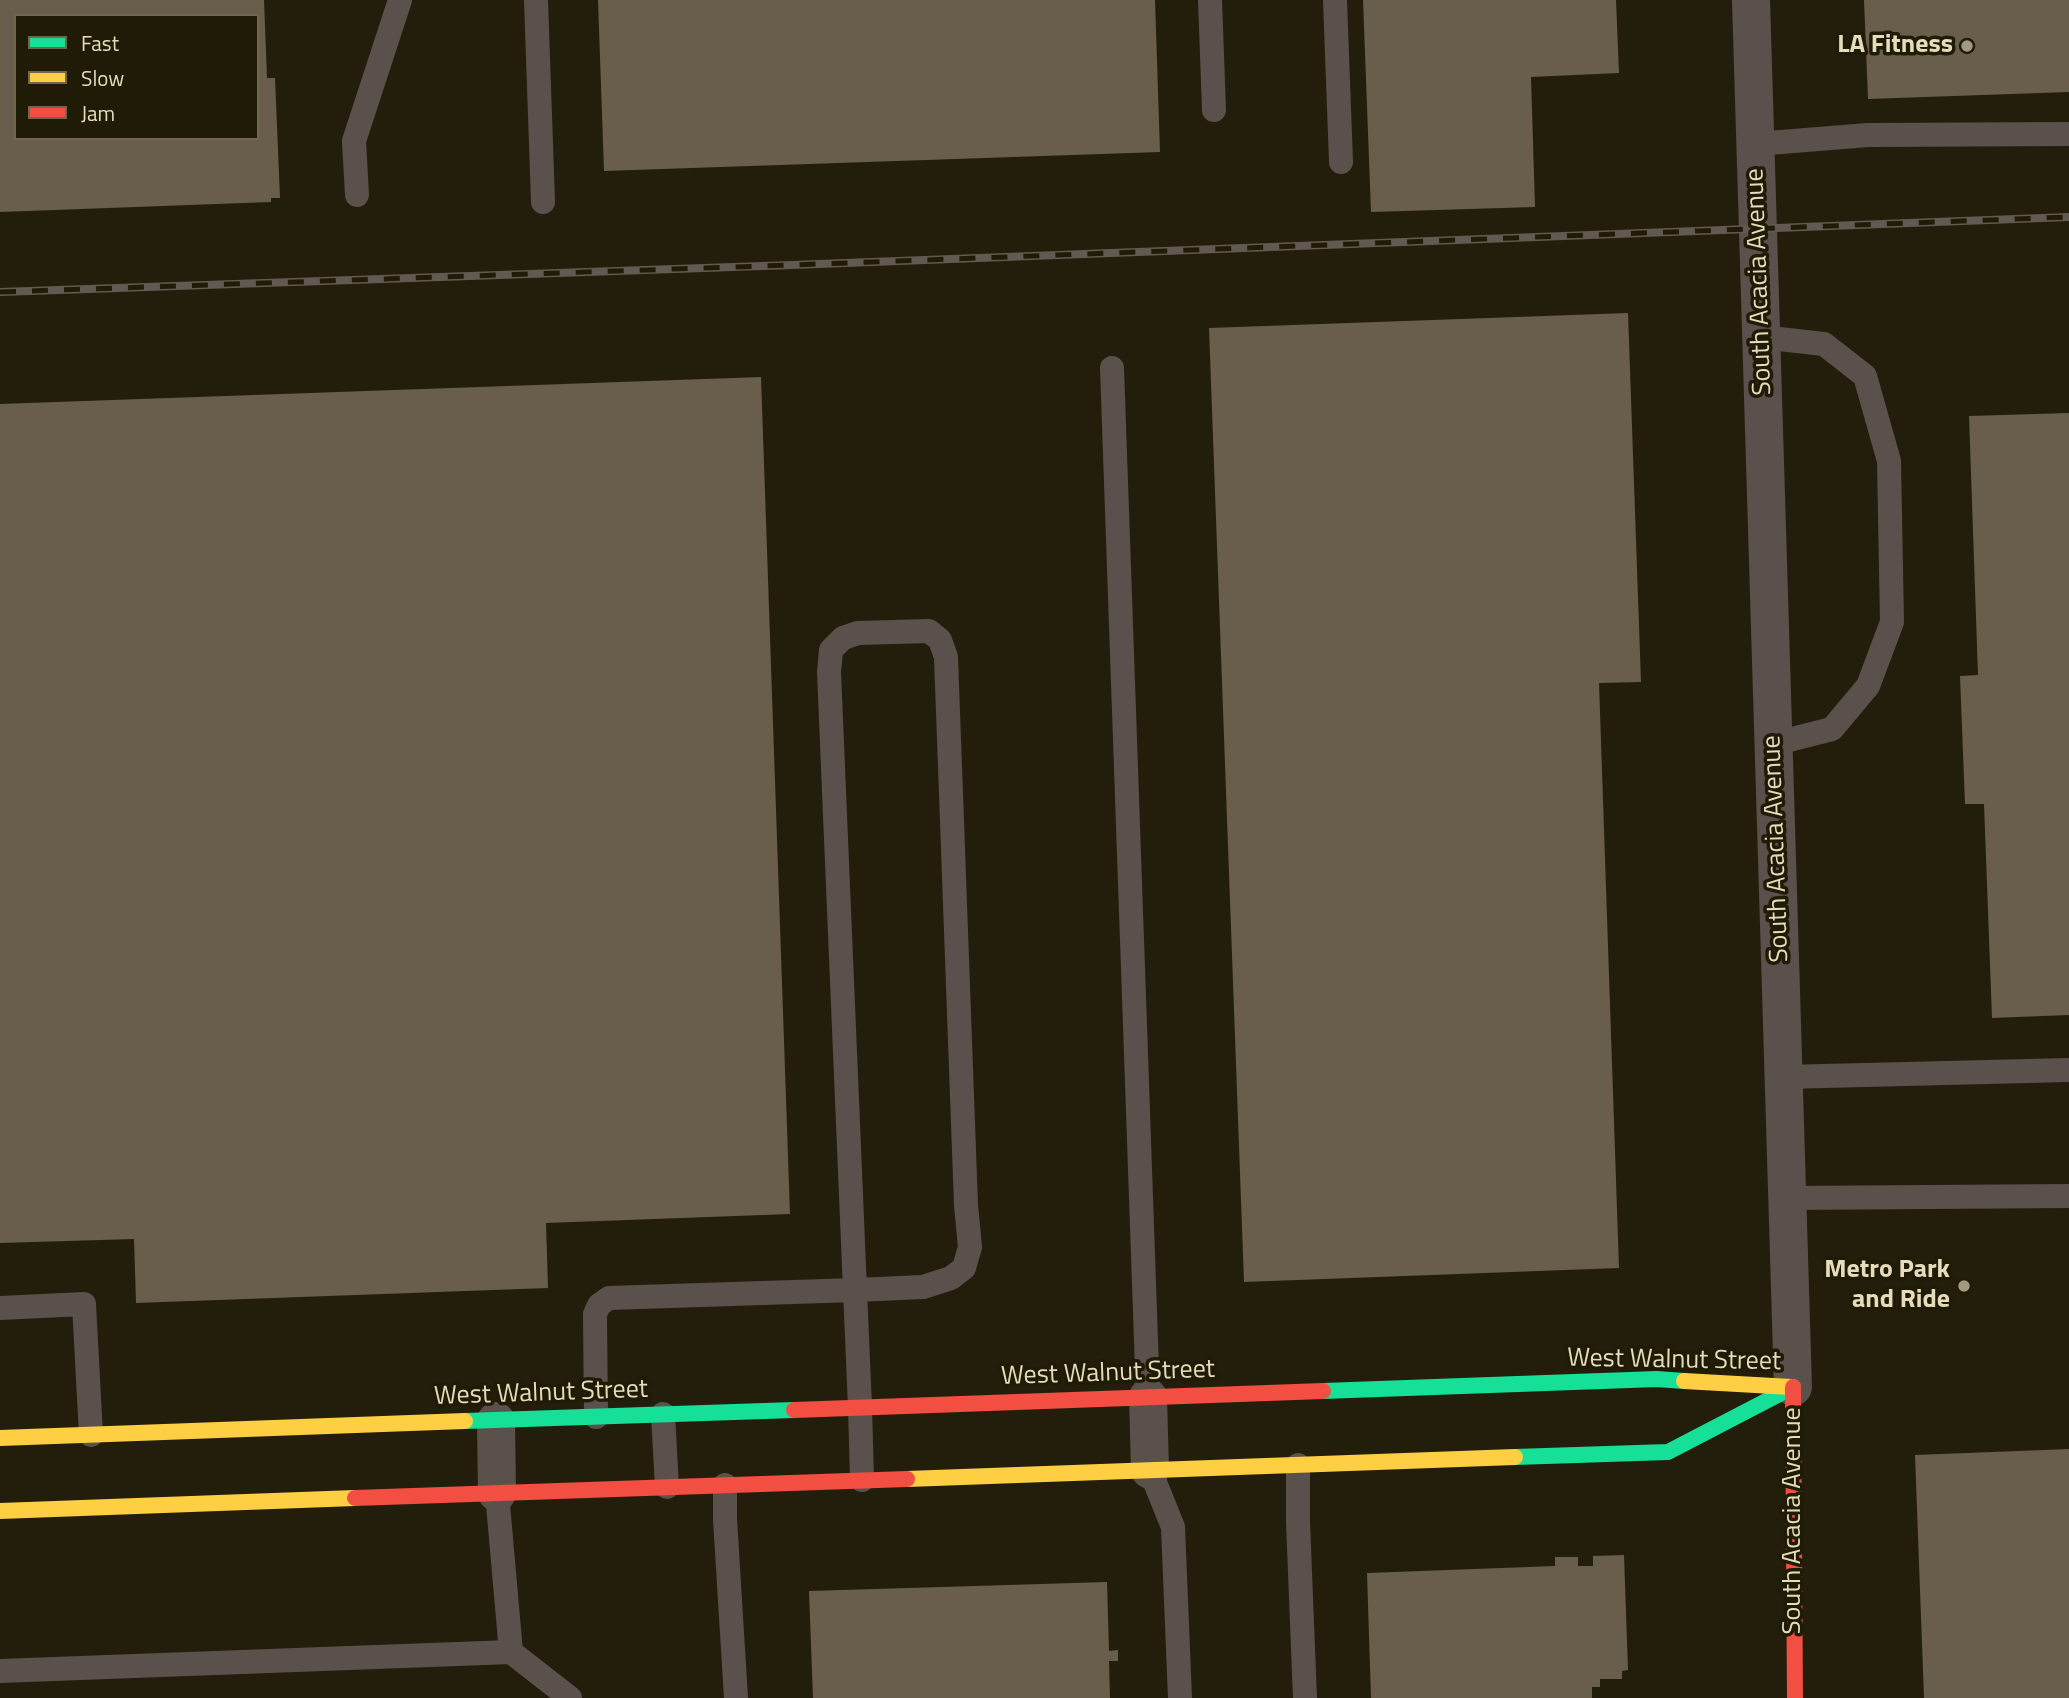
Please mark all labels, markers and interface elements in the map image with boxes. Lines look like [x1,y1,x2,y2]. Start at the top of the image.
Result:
legend [14,14,259,140]
text: Fast [81,27,119,59]
place label: LA Fitness [1837,30,1953,62]
marker: LA Fitness [1959,38,1975,54]
text: Slow [81,62,124,94]
text: Jam [81,97,115,129]
street label: South Acacia Avenue [1740,168,1780,396]
street label: South Acacia Avenue [1757,735,1797,963]
place label: Metro Park and Ride [1824,1255,1950,1316]
marker: Metro Park and Ride [1956,1278,1972,1294]
street label: West Walnut Street [1567,1344,1781,1378]
street label: West Walnut Street [1001,1355,1215,1393]
street label: West Walnut Street [434,1375,648,1413]
street label: South Acacia Avenue [1778,1407,1810,1635]

